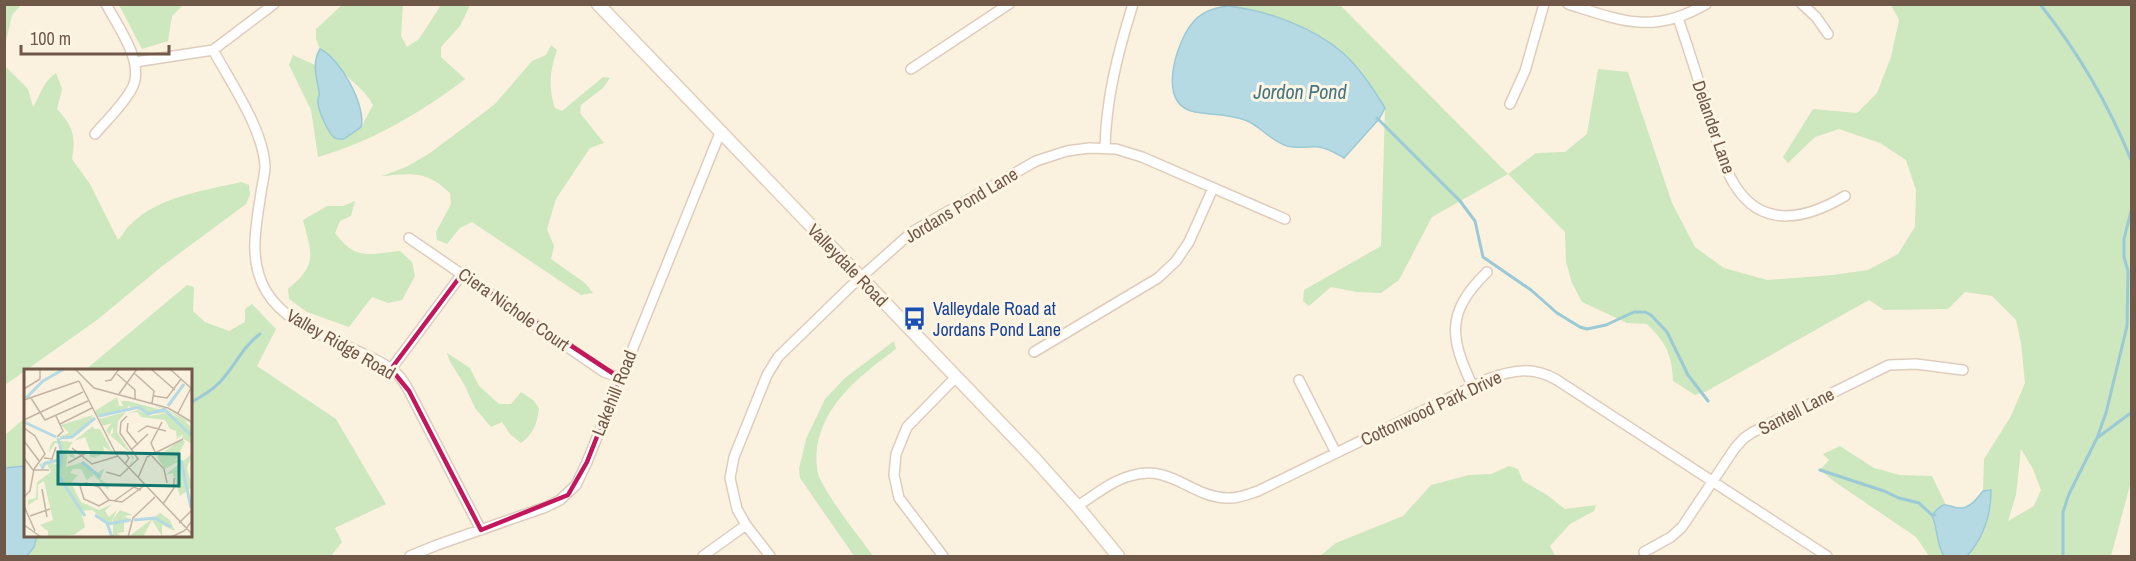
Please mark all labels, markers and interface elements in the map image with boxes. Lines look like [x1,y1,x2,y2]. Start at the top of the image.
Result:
scale bar [21,18,170,56]
text: 100 m [30,26,71,51]
street label: Delander Lane [1686,77,1742,177]
water label: Jordon Pond [1253,78,1347,105]
street label: Jordans Pond Lane [900,161,1022,249]
street label: Valleydale Road [802,218,894,312]
street label: Ciera Nichole Court [453,261,575,357]
place label: Valleydale Road at Jordans Pond Lane [933,296,1061,342]
street label: Valley Ridge Road [282,303,400,385]
bus stop icon: Valleydale Road at Jordans Pond Lane [902,305,928,331]
street label: Lakehill Road [586,346,642,440]
street label: Cottonwood Park Drive [1357,364,1505,452]
inset map [24,369,192,537]
street label: Santell Lane [1754,381,1838,441]

